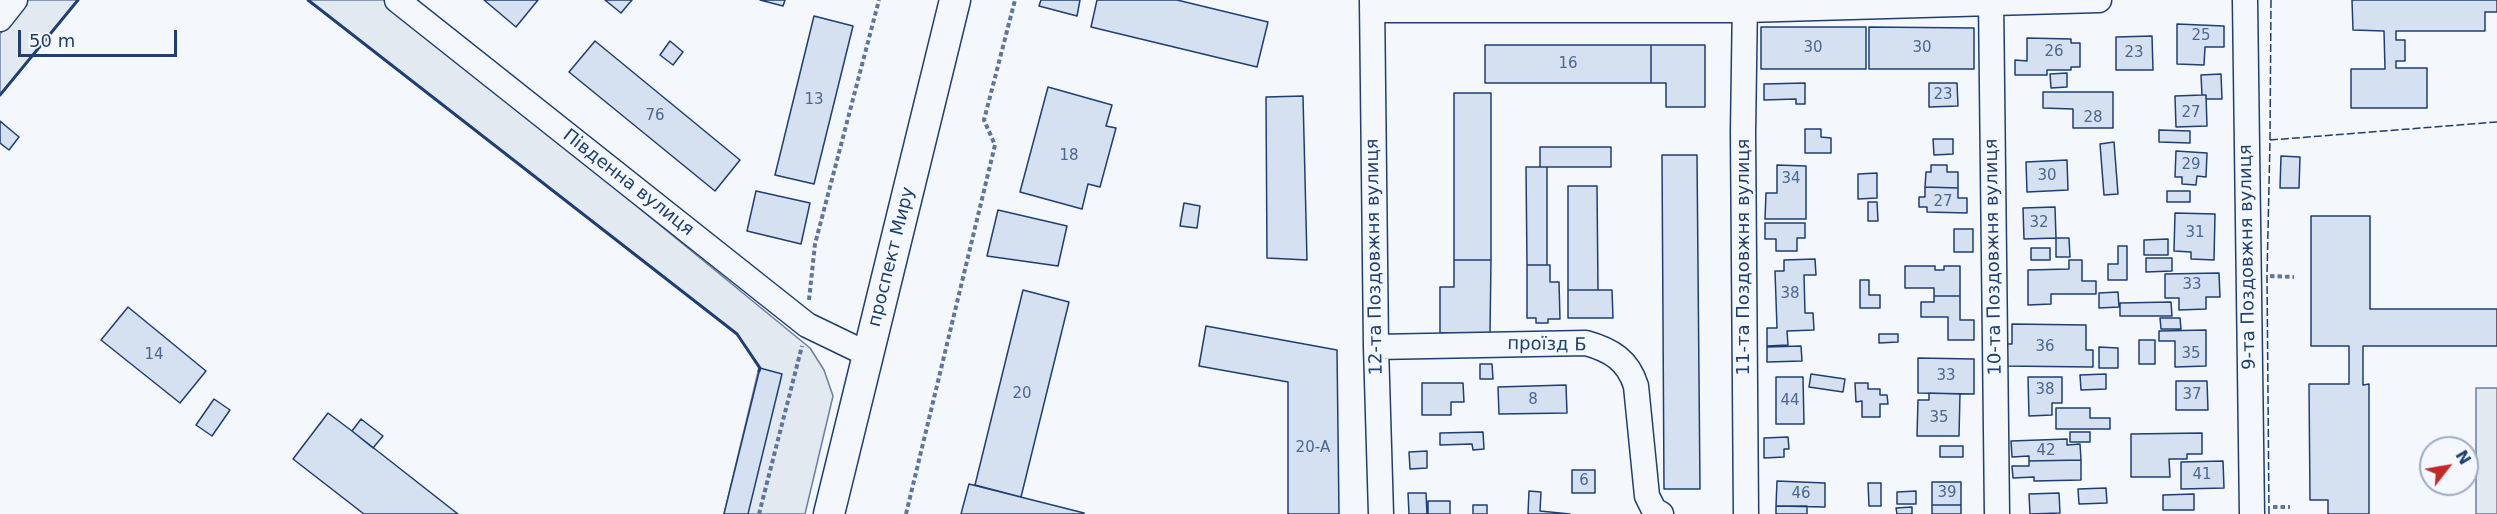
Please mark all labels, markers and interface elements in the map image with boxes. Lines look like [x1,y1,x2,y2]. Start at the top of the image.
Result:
scale bar [21,18,180,56]
house number: 25 [2191,27,2211,45]
text: 50 m [29,30,75,51]
house number: 30 [1803,39,1823,57]
house number: 30 [1912,39,1932,57]
house number: 26 [2044,43,2064,61]
house number: 23 [2124,44,2144,62]
house number: 16 [1558,55,1578,73]
house number: 23 [1933,86,1953,104]
house number: 13 [804,91,824,109]
house number: 27 [2181,104,2201,122]
house number: 76 [645,107,665,125]
house number: 28 [2083,109,2103,127]
street label: Південна вулиця [558,125,698,241]
street label: 12-та Поздовжня вулиця [1362,138,1388,376]
street label: 10-та Поздовжня вулиця [1981,138,2007,376]
street label: 11-та Поздовжня вулиця [1733,139,1755,375]
street label: 9-та Поздовжня вулиця [2235,144,2261,370]
house number: 18 [1059,147,1079,165]
house number: 29 [2181,156,2201,174]
house number: 30 [2037,167,2057,185]
house number: 34 [1781,170,1801,188]
street label: проспект Миру [864,185,920,329]
house number: 27 [1933,193,1953,211]
house number: 32 [2029,214,2049,232]
house number: 31 [2185,224,2205,242]
house number: 33 [2182,276,2202,294]
house number: 38 [1780,285,1800,303]
street label: проїзд Б [1507,334,1587,356]
house number: 36 [2035,338,2055,356]
house number: 35 [2181,345,2201,363]
house number: 14 [144,346,164,364]
house number: 33 [1936,367,1956,385]
house number: 38 [2035,381,2055,399]
house number: 20 [1012,385,1032,403]
house number: 37 [2182,386,2202,404]
house number: 8 [1528,391,1538,409]
house number: 44 [1780,392,1800,410]
house number: 35 [1929,409,1949,427]
north arrow [2419,436,2479,496]
house number: 20-А [1296,439,1330,457]
house number: 42 [2036,442,2056,460]
text: N [2452,447,2475,468]
house number: 41 [2192,466,2212,484]
house number: 6 [1579,472,1589,490]
house number: 39 [1937,484,1957,502]
house number: 46 [1791,485,1811,503]

